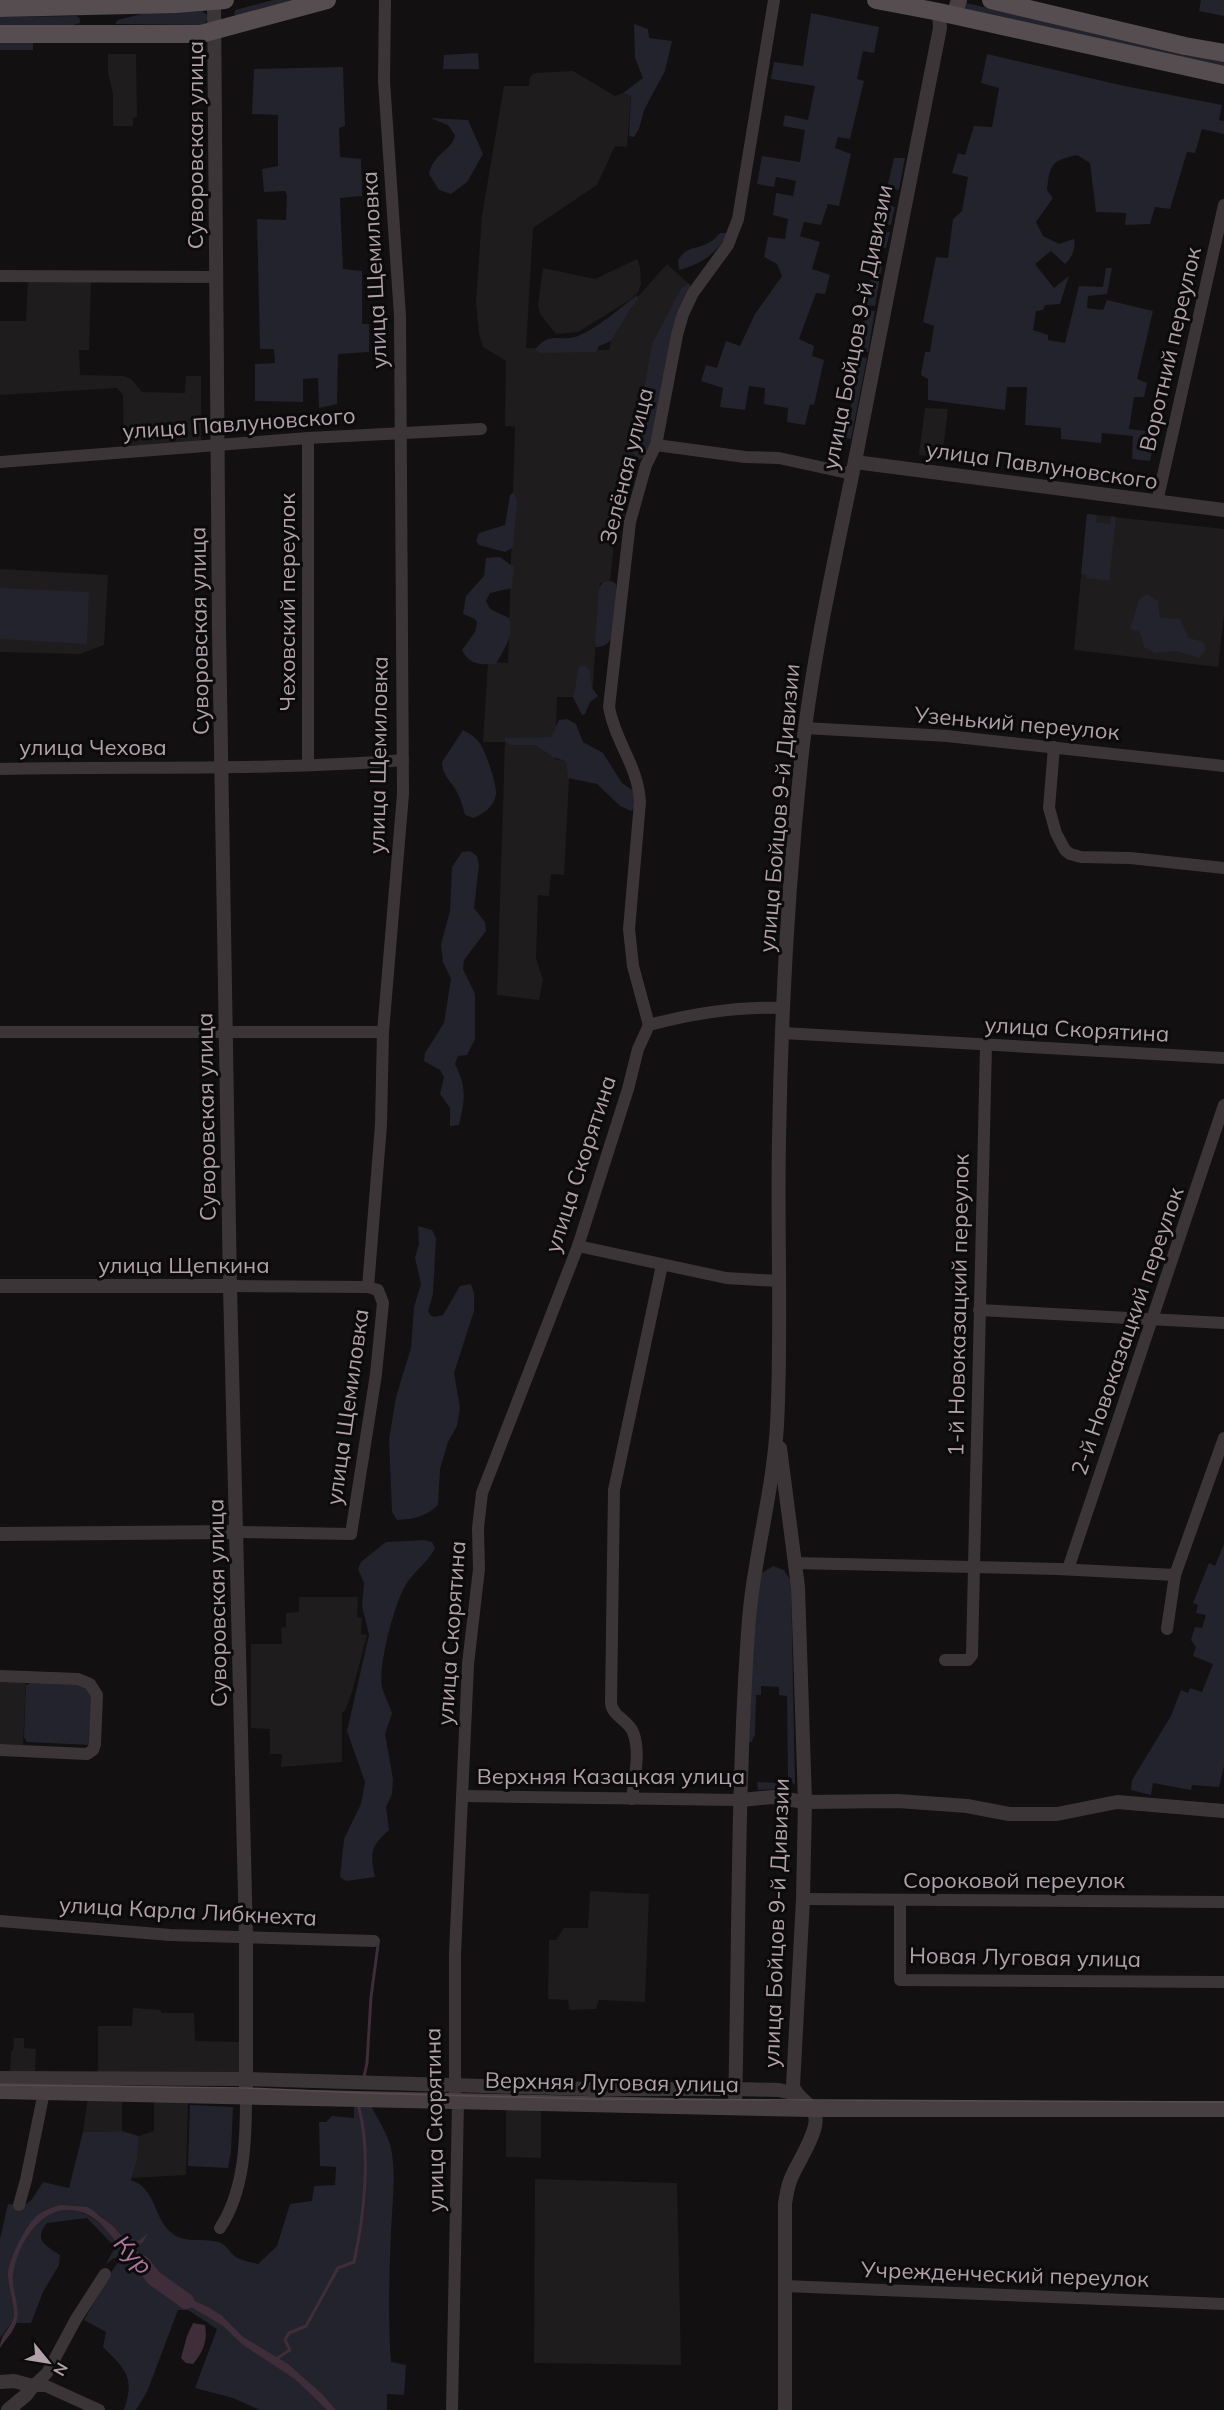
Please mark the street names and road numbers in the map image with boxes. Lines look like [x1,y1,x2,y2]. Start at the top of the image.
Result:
street label: Суворовская улица [181,41,209,249]
street label: улица Щемиловка [355,170,393,370]
street label: улица Бойцов 9-й Дивизии [816,182,898,472]
street label: Воротний переулок [1133,244,1207,454]
street label: Зелёная улица [593,385,659,547]
street label: улица Павлуновского [121,401,357,445]
street label: улица Павлуновского [924,435,1160,495]
street label: Чеховский переулок [273,493,301,711]
street label: Суворовская улица [183,527,215,735]
street label: улица Щемиловка [362,656,394,854]
street label: улица Бойцов 9-й Дивизии [752,662,806,954]
street label: Узенький переулок [912,700,1121,746]
street label: улица Чехова [19,733,167,761]
street label: улица Скорятина [984,1010,1170,1048]
street label: Суворовская улица [190,1013,222,1221]
street label: улица Скорятина [538,1072,622,1256]
street label: 1-й Новоказацкий переулок [941,1153,975,1457]
street label: 2-й Новоказацкий переулок [1064,1183,1190,1479]
street label: улица Щепкина [98,1251,270,1279]
street label: улица Щемиловка [319,1307,375,1507]
street label: Суворовская улица [201,1499,233,1707]
street label: улица Скорятина [431,1540,471,1726]
street label: Верхняя Казацкая улица [477,1762,745,1790]
street label: улица Бойцов 9-й Дивизии [757,1778,795,2068]
street label: Сороковой переулок [903,1866,1125,1894]
street label: улица Карла Либкнехта [58,1890,318,1932]
street label: Новая Луговая улица [909,1941,1141,1973]
street label: улица Скорятина [418,2027,450,2213]
street label: Верхняя Луговая улица [485,2066,739,2098]
street label: Учрежденческий переулок [860,2255,1150,2293]

